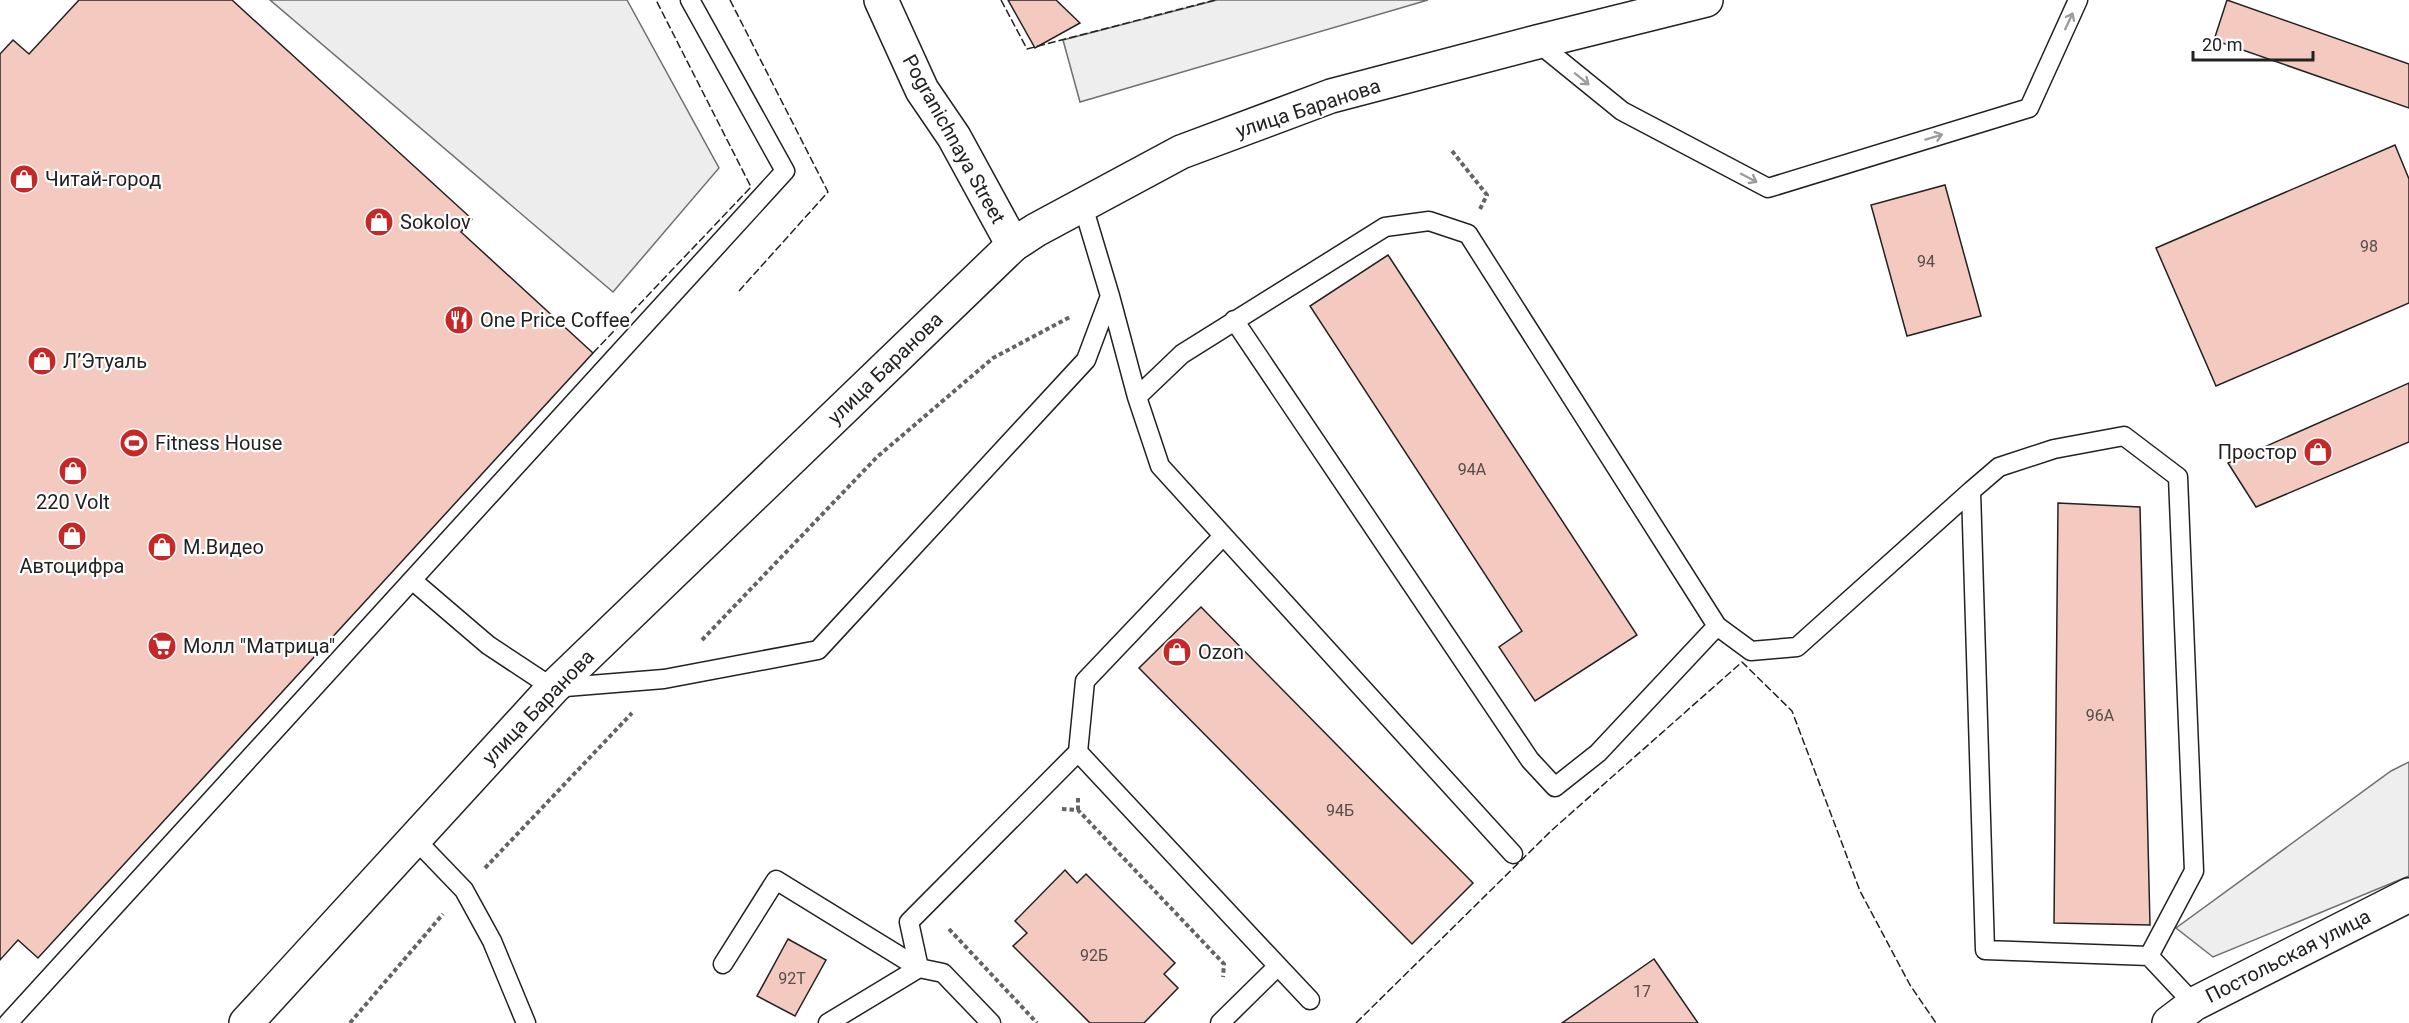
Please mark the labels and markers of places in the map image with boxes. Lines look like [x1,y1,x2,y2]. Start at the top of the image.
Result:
shop icon: Читай-город [8,163,40,195]
place label: Читай-город [45,167,161,191]
shop icon: Sokolov [363,206,395,238]
place label: Sokolov [400,210,471,234]
restaurant icon: One Price Coffee [443,304,475,336]
place label: One Price Coffee [480,308,630,332]
shop icon: Л’Этуаль [26,345,58,377]
place label: Л’Этуаль [63,349,147,373]
sports icon: Fitness House [118,427,150,459]
place label: Fitness House [155,431,282,455]
shop icon: Простор [2302,436,2334,468]
place label: Простор [2218,440,2297,464]
shop icon: 220 Volt [57,455,89,487]
place label: 220 Volt [36,490,110,514]
shop icon: Автоцифра [56,520,88,552]
shop icon: М.Видео [146,531,178,563]
place label: М.Видео [183,535,264,559]
place label: Автоцифра [20,554,125,578]
supermarket icon: Молл "Матрица" [146,630,178,662]
place label: Молл "Матрица" [183,634,335,658]
shop icon: Ozon [1161,636,1193,668]
place label: Ozon [1198,640,1244,664]

